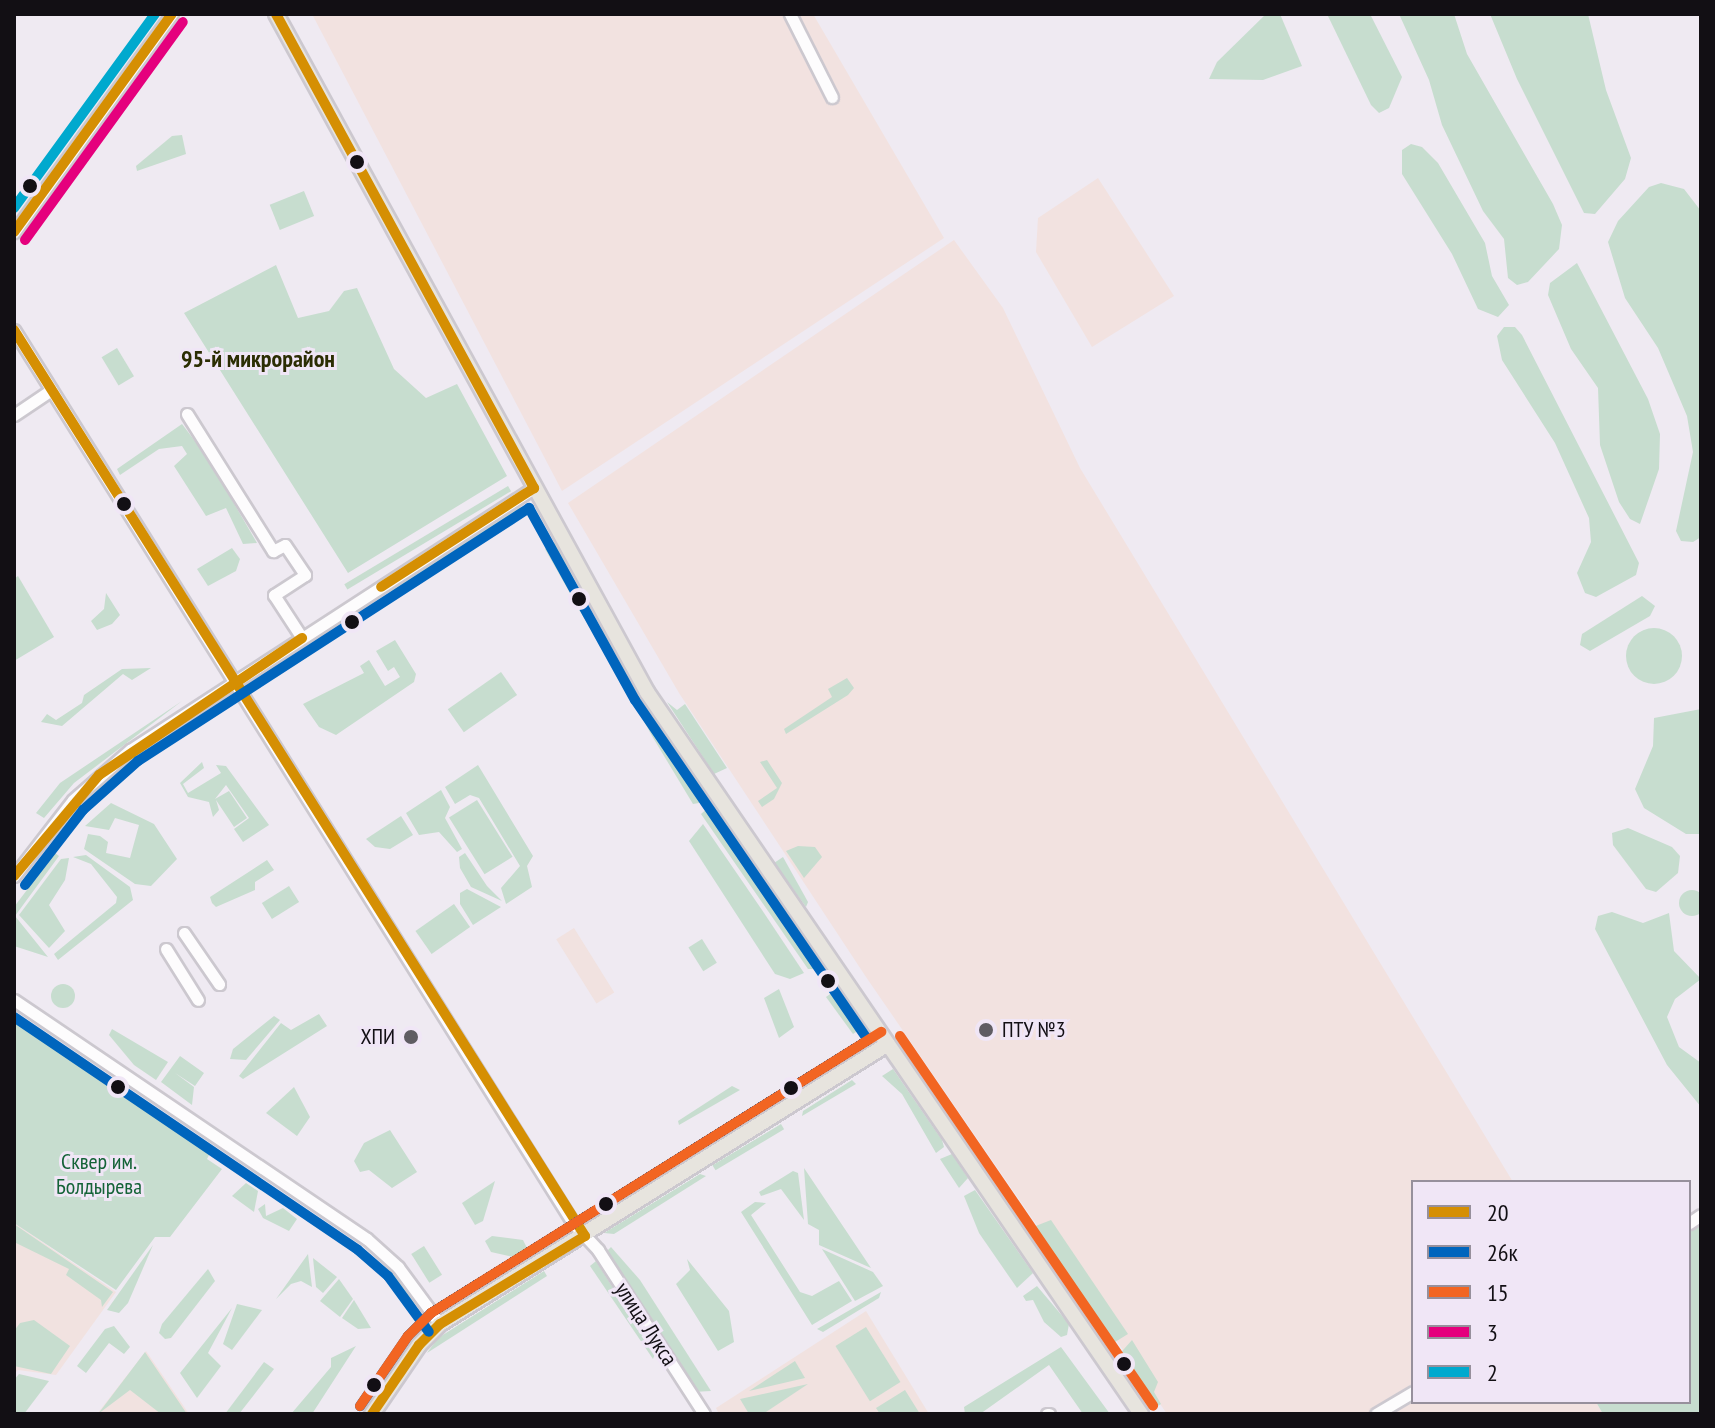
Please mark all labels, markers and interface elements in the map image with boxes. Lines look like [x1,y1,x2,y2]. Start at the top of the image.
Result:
unlabelled marker [349,154,365,170]
unlabelled marker [22,178,38,194]
district label: 95-й микрорайон [181,345,335,373]
unlabelled marker [116,496,132,512]
unlabelled marker [571,591,587,607]
unlabelled marker [344,614,360,630]
unlabelled marker [820,973,836,989]
place label: ПТУ №3 [1002,1017,1066,1043]
marker: ПТУ №3 [977,1021,995,1039]
place label: ХПИ [360,1024,395,1050]
marker: ХПИ [402,1028,420,1046]
unlabelled marker [110,1079,126,1095]
unlabelled marker [783,1080,799,1096]
park label: Сквер им. Болдырева [56,1148,142,1200]
legend [1411,1180,1691,1404]
unlabelled marker [598,1196,614,1212]
text: 20 [1487,1197,1509,1228]
text: 26к [1487,1237,1518,1268]
street label: улица Лукса [609,1277,683,1371]
text: 15 [1487,1277,1509,1308]
text: 3 [1487,1317,1498,1348]
unlabelled marker [1116,1356,1132,1372]
text: 2 [1487,1357,1498,1388]
unlabelled marker [366,1377,382,1393]

